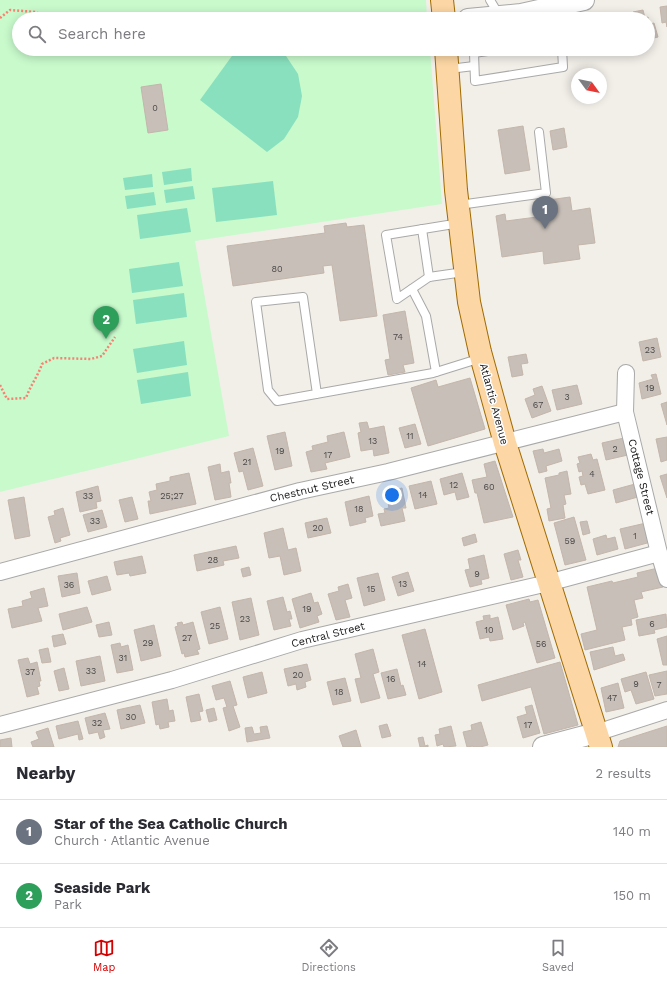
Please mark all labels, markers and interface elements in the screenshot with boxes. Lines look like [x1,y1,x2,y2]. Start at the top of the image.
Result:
search box [12,12,655,56]
icon: search [26,23,48,45]
text: Search here [58,25,146,43]
north arrow [571,68,607,104]
house number: 0 [152,103,158,113]
pin: 1 [532,196,558,229]
house number: 80 [271,264,283,274]
pin: 2 [93,306,119,339]
house number: 74 [393,332,403,342]
house number: 23 [645,345,655,355]
street label: Atlantic Avenue [477,362,511,446]
house number: 19 [645,383,655,393]
house number: 3 [564,392,570,402]
house number: 67 [533,400,543,410]
house number: 11 [406,431,414,441]
house number: 13 [369,436,377,446]
street label: Cottage Street [625,438,657,517]
house number: 2 [612,444,618,454]
house number: 19 [275,446,285,456]
house number: 17 [324,450,332,460]
house number: 21 [243,457,251,467]
house number: 4 [589,469,595,479]
street label: Chestnut Street [269,473,356,505]
house number: 12 [450,480,458,490]
house number: 60 [483,482,495,492]
your location [382,485,402,505]
house number: 14 [418,490,428,500]
house number: 33 [83,491,93,501]
house number: 25;27 [160,491,184,501]
house number: 18 [354,504,364,514]
house number: 33 [90,516,100,526]
house number: 20 [313,523,324,533]
house number: 1 [633,531,637,541]
house number: 59 [565,536,575,546]
house number: 28 [208,555,218,565]
house number: 9 [474,569,480,579]
house number: 13 [399,579,407,589]
house number: 36 [64,580,74,590]
house number: 15 [367,584,375,594]
house number: 19 [302,604,312,614]
house number: 23 [240,614,250,624]
street label: Central Street [290,619,367,650]
house number: 6 [649,619,655,629]
house number: 25 [210,621,220,631]
house number: 10 [484,625,494,635]
house number: 27 [182,633,192,643]
house number: 29 [143,638,153,648]
house number: 56 [536,639,546,649]
house number: 31 [119,653,127,663]
house number: 14 [417,659,427,669]
house number: 33 [86,666,96,676]
house number: 37 [25,667,35,677]
house number: 20 [293,670,304,680]
house number: 16 [387,674,395,684]
house number: 9 [633,679,639,689]
house number: 7 [656,680,662,690]
house number: 18 [334,687,344,697]
house number: 47 [607,693,617,703]
house number: 30 [126,712,137,722]
house number: 32 [92,718,102,728]
house number: 17 [524,720,532,730]
text: Nearby [16,763,75,783]
text: 2 results [596,766,651,781]
text: Star of the Sea Catholic Church [54,815,288,833]
text: 1 [26,824,32,839]
text: 140 m [613,824,651,839]
text: Church · Atlantic Avenue [54,833,210,848]
text: Seaside Park [54,879,150,897]
text: 2 [25,888,33,903]
text: 150 m [613,888,651,903]
text: Park [54,897,82,912]
tab: Map [93,937,115,974]
tab: Directions [302,937,356,974]
tab: Saved [542,937,574,974]

